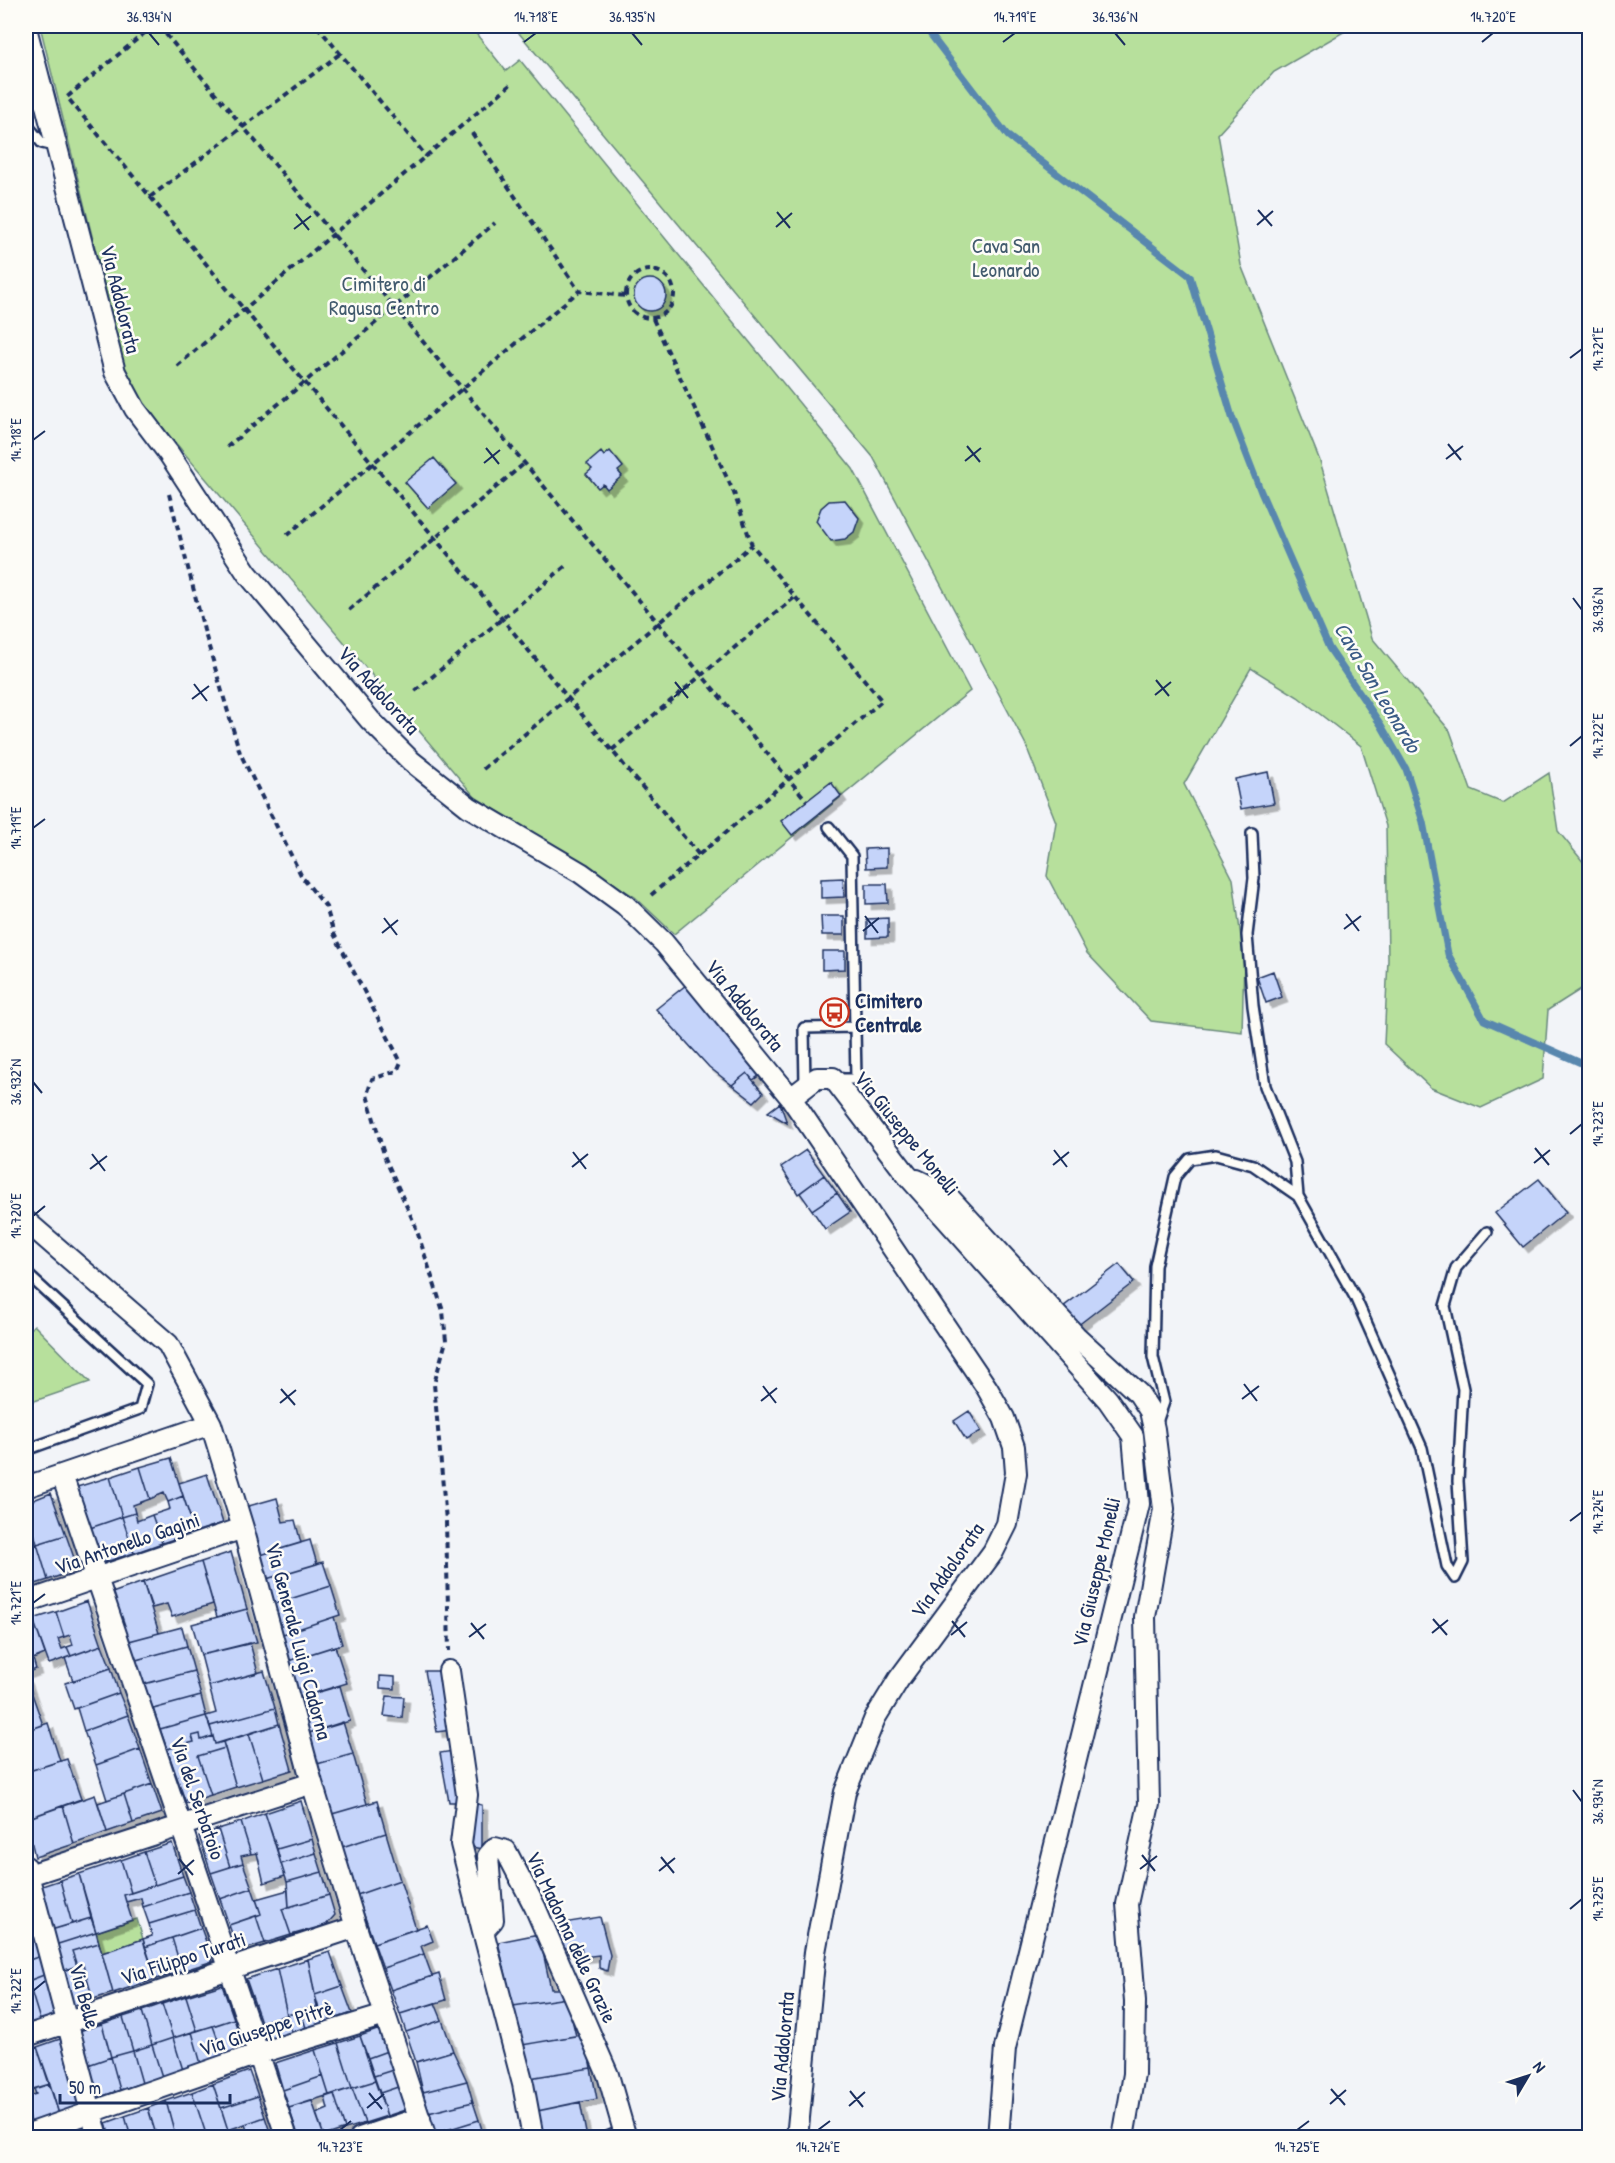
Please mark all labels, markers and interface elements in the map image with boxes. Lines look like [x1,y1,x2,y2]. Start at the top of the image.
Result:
text: 36.934°N [126,6,172,27]
text: 14.718°E [514,6,558,27]
text: 36.935°N [609,6,655,27]
text: 14.719°E [994,6,1037,27]
text: 36.936°N [1092,6,1138,27]
text: 14.720°E [1470,6,1516,27]
park label: Cava San Leonardo [972,231,1040,284]
street label: Via Addolorata [94,242,148,356]
park label: Cimitero di Ragusa Centro [329,269,439,322]
text: 14.721°E [1587,326,1608,371]
text: 14.718°E [5,418,26,462]
text: 36.936°N [1587,587,1608,633]
water label: Cava San Leonardo [1327,616,1430,760]
street label: Via Addolorata [331,639,427,741]
text: 14.722°E [1587,713,1608,759]
text: 14.719°E [5,806,26,849]
street label: Via Addolorata [699,953,791,1057]
place label: Cimitero Centrale [855,986,923,1039]
bus stop icon: Cimitero Centrale [818,996,850,1028]
text: 36.932°N [5,1059,26,1105]
street label: Via Giuseppe Monelli [848,1064,966,1202]
text: 14.723°E [1587,1101,1608,1147]
text: 14.720°E [5,1193,26,1239]
text: 14.724°E [1587,1489,1608,1534]
street label: Via Giuseppe Monelli [1065,1494,1127,1650]
street label: Via Antonello Gagini [51,1505,203,1581]
street label: Via Addolorata [903,1516,991,1624]
street label: Via Generale Luigi Cadorna [259,1539,339,1743]
text: 14.721°E [5,1580,26,1625]
street label: Via del Serbatoio [163,1733,233,1863]
text: 36.934°N [1587,1779,1608,1825]
street label: Via Madonna delle Grazie [520,1846,624,2028]
text: 14.725°E [1587,1876,1608,1922]
street label: Via Filippo Turati [117,1924,249,1992]
street label: Via Belle [62,1960,108,2032]
text: 14.722°E [5,1968,26,2014]
street label: Via Addolorata [763,1991,801,2103]
street label: Via Giuseppe Pitrè [195,1993,337,2063]
north arrow [1498,2046,1558,2106]
text: N [1528,2056,1551,2077]
scale bar [60,2067,230,2105]
text: 50 m [69,2075,101,2100]
text: 14.723°E [317,2136,363,2157]
text: 14.724°E [796,2136,841,2157]
text: 14.725°E [1274,2136,1320,2157]

